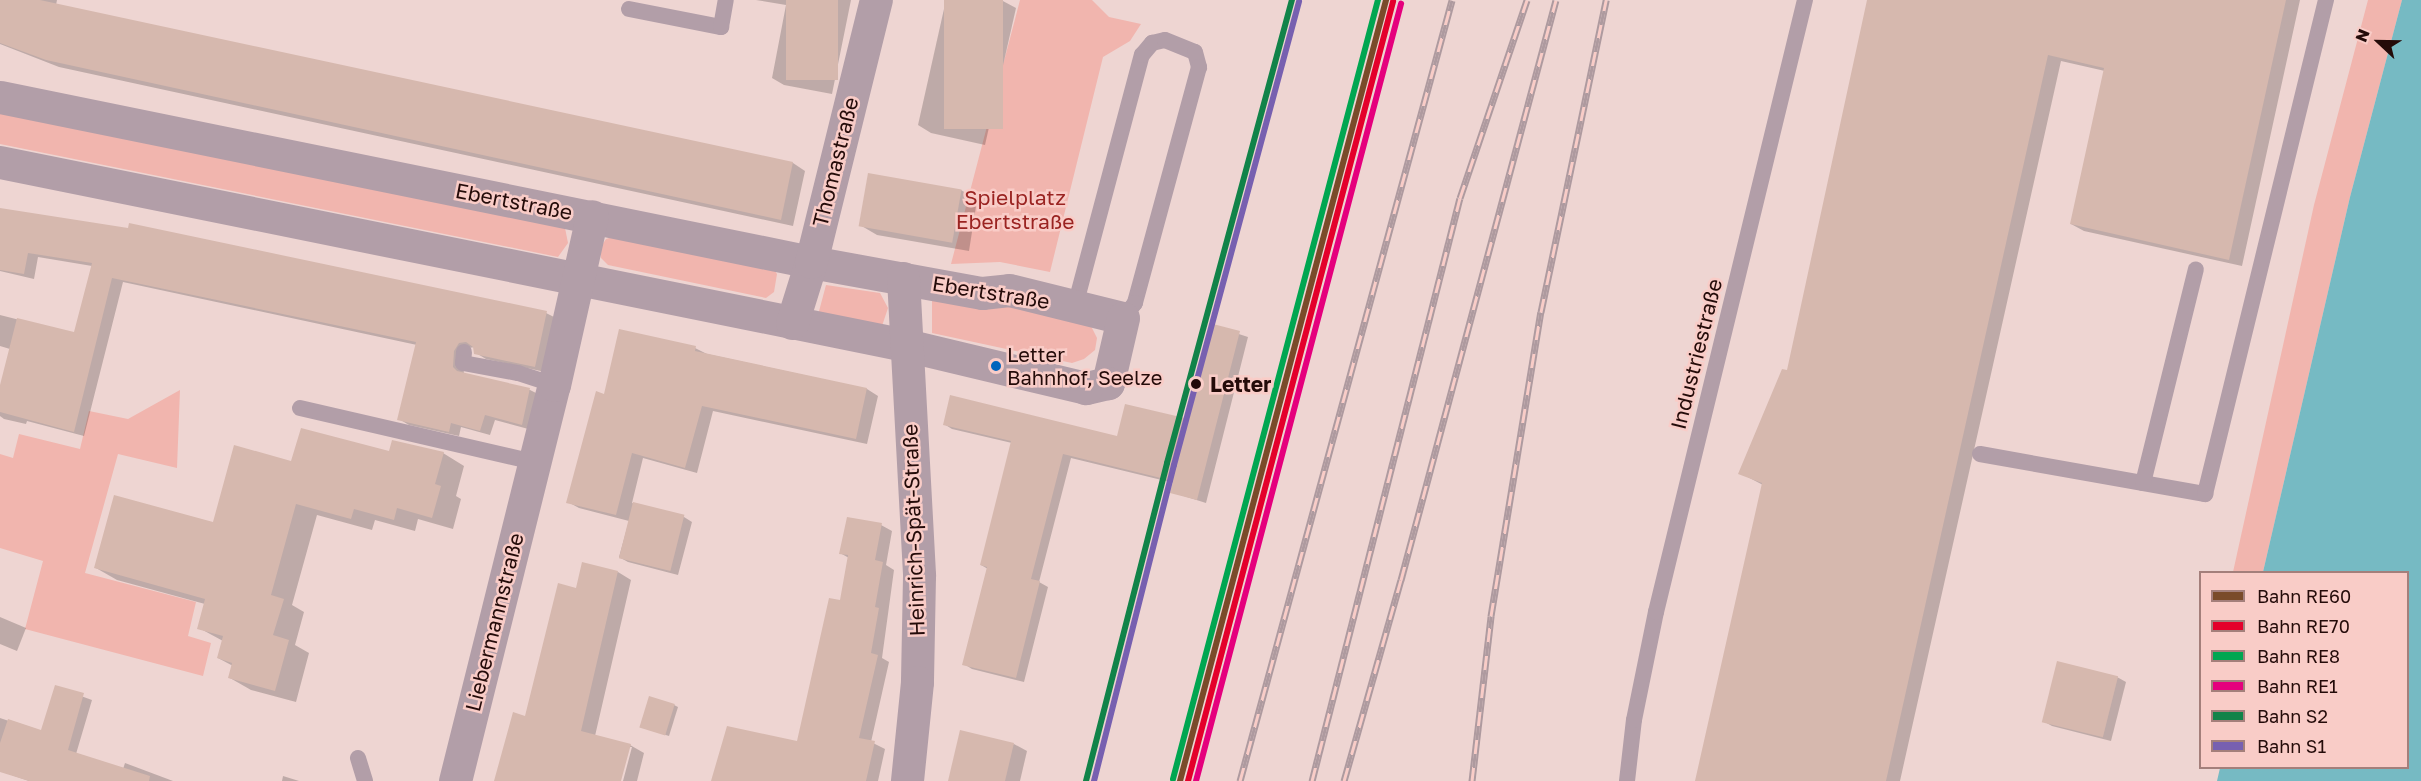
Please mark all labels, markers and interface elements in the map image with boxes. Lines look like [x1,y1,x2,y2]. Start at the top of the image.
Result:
north arrow [2349,12,2409,72]
text: N [2351,26,2374,45]
street label: Thomastraße [807,95,863,229]
street label: Ebertstraße [453,177,575,225]
park label: Spielplatz Ebertstraße [956,184,1074,234]
street label: Ebertstraße [930,270,1052,314]
street label: Industriestraße [1665,276,1727,432]
place label: Letter Bahnhof, Seelze [1007,342,1162,389]
marker: Letter Bahnhof, Seelze [990,360,1002,372]
place label: Letter [1210,371,1271,397]
marker: Letter [1187,375,1205,393]
street label: Heinrich-Spät-Straße [897,423,929,637]
street label: Liebermannstraße [460,530,528,714]
legend [2199,571,2409,769]
text: Bahn RE60 [2257,585,2351,607]
text: Bahn RE70 [2257,615,2350,637]
text: Bahn RE8 [2257,645,2340,667]
text: Bahn RE1 [2257,675,2338,697]
text: Bahn S2 [2257,705,2328,727]
text: Bahn S1 [2257,735,2326,757]

